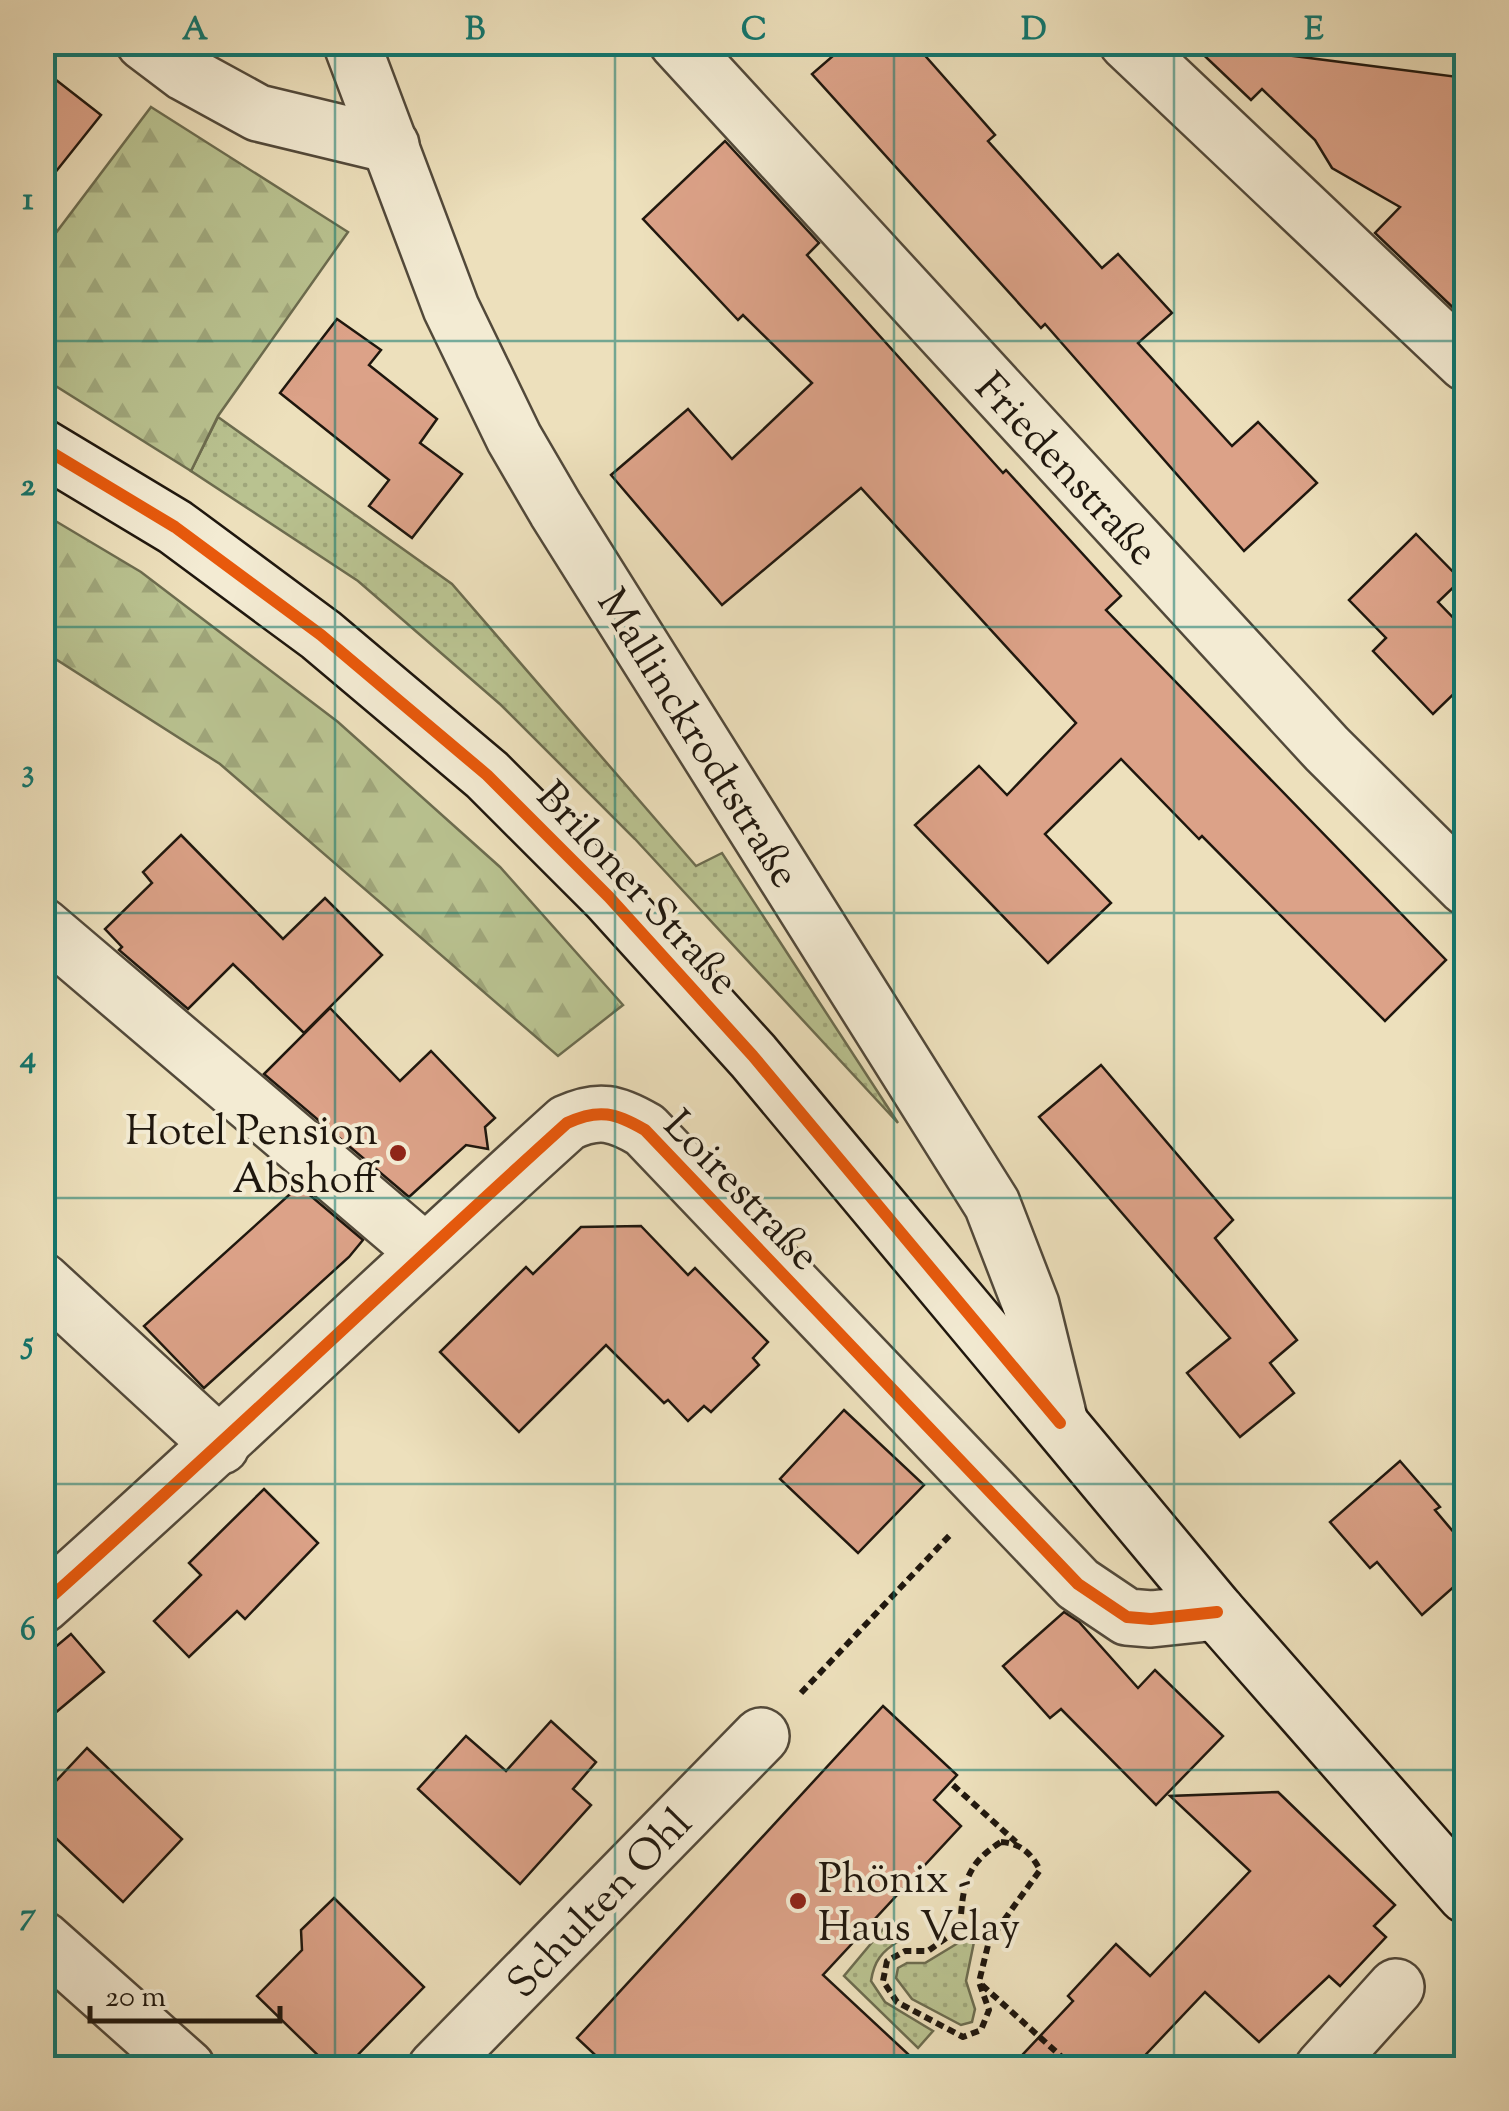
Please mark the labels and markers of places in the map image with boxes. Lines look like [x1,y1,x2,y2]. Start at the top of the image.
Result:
place label: Hotel Pension Abshoff [125,1104,380,1212]
marker: Hotel Pension Abshoff [387,1142,409,1164]
place label: Phönix - Haus Velay [818,1852,1020,1960]
marker: Phönix - Haus Velay [787,1890,809,1912]

